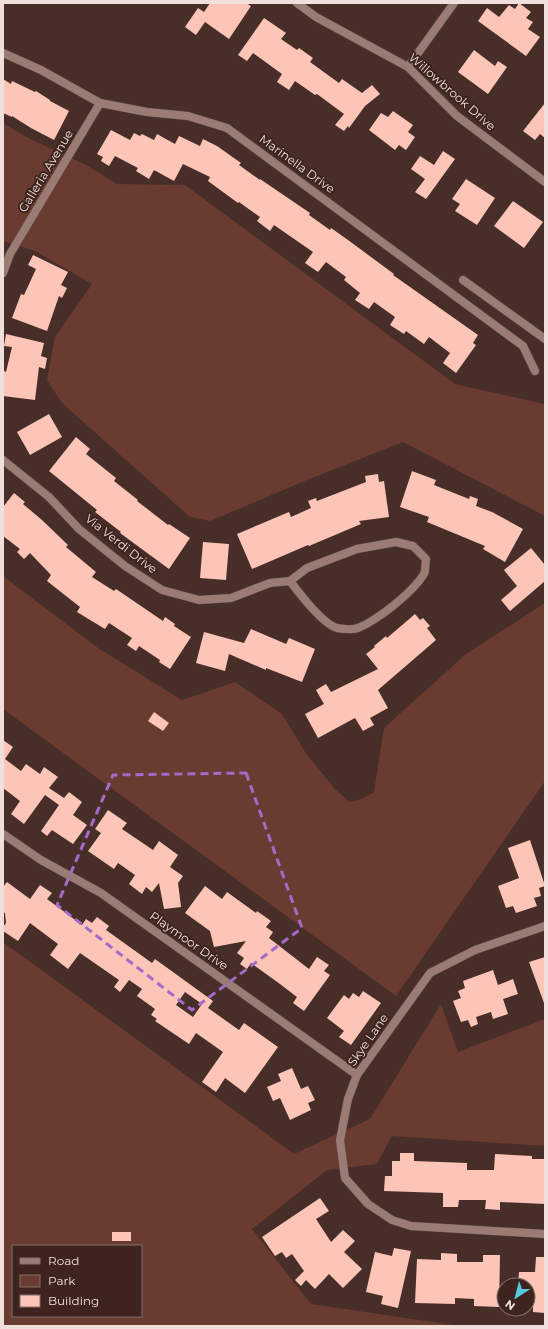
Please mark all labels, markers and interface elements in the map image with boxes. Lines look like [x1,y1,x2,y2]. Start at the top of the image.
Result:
street label: Willowbrook Drive [406,50,499,133]
street label: Galleria Avenue [15,127,76,215]
street label: Marinella Drive [256,131,338,196]
street label: Via Verdi Drive [82,511,160,576]
street label: Playmoor Drive [147,908,231,973]
street label: Skye Lane [344,1011,391,1069]
legend [12,1245,142,1317]
text: Road [48,1253,79,1268]
text: Park [48,1273,76,1288]
north arrow [496,1277,536,1317]
text: Building [48,1293,99,1308]
text: N [502,1297,518,1313]

